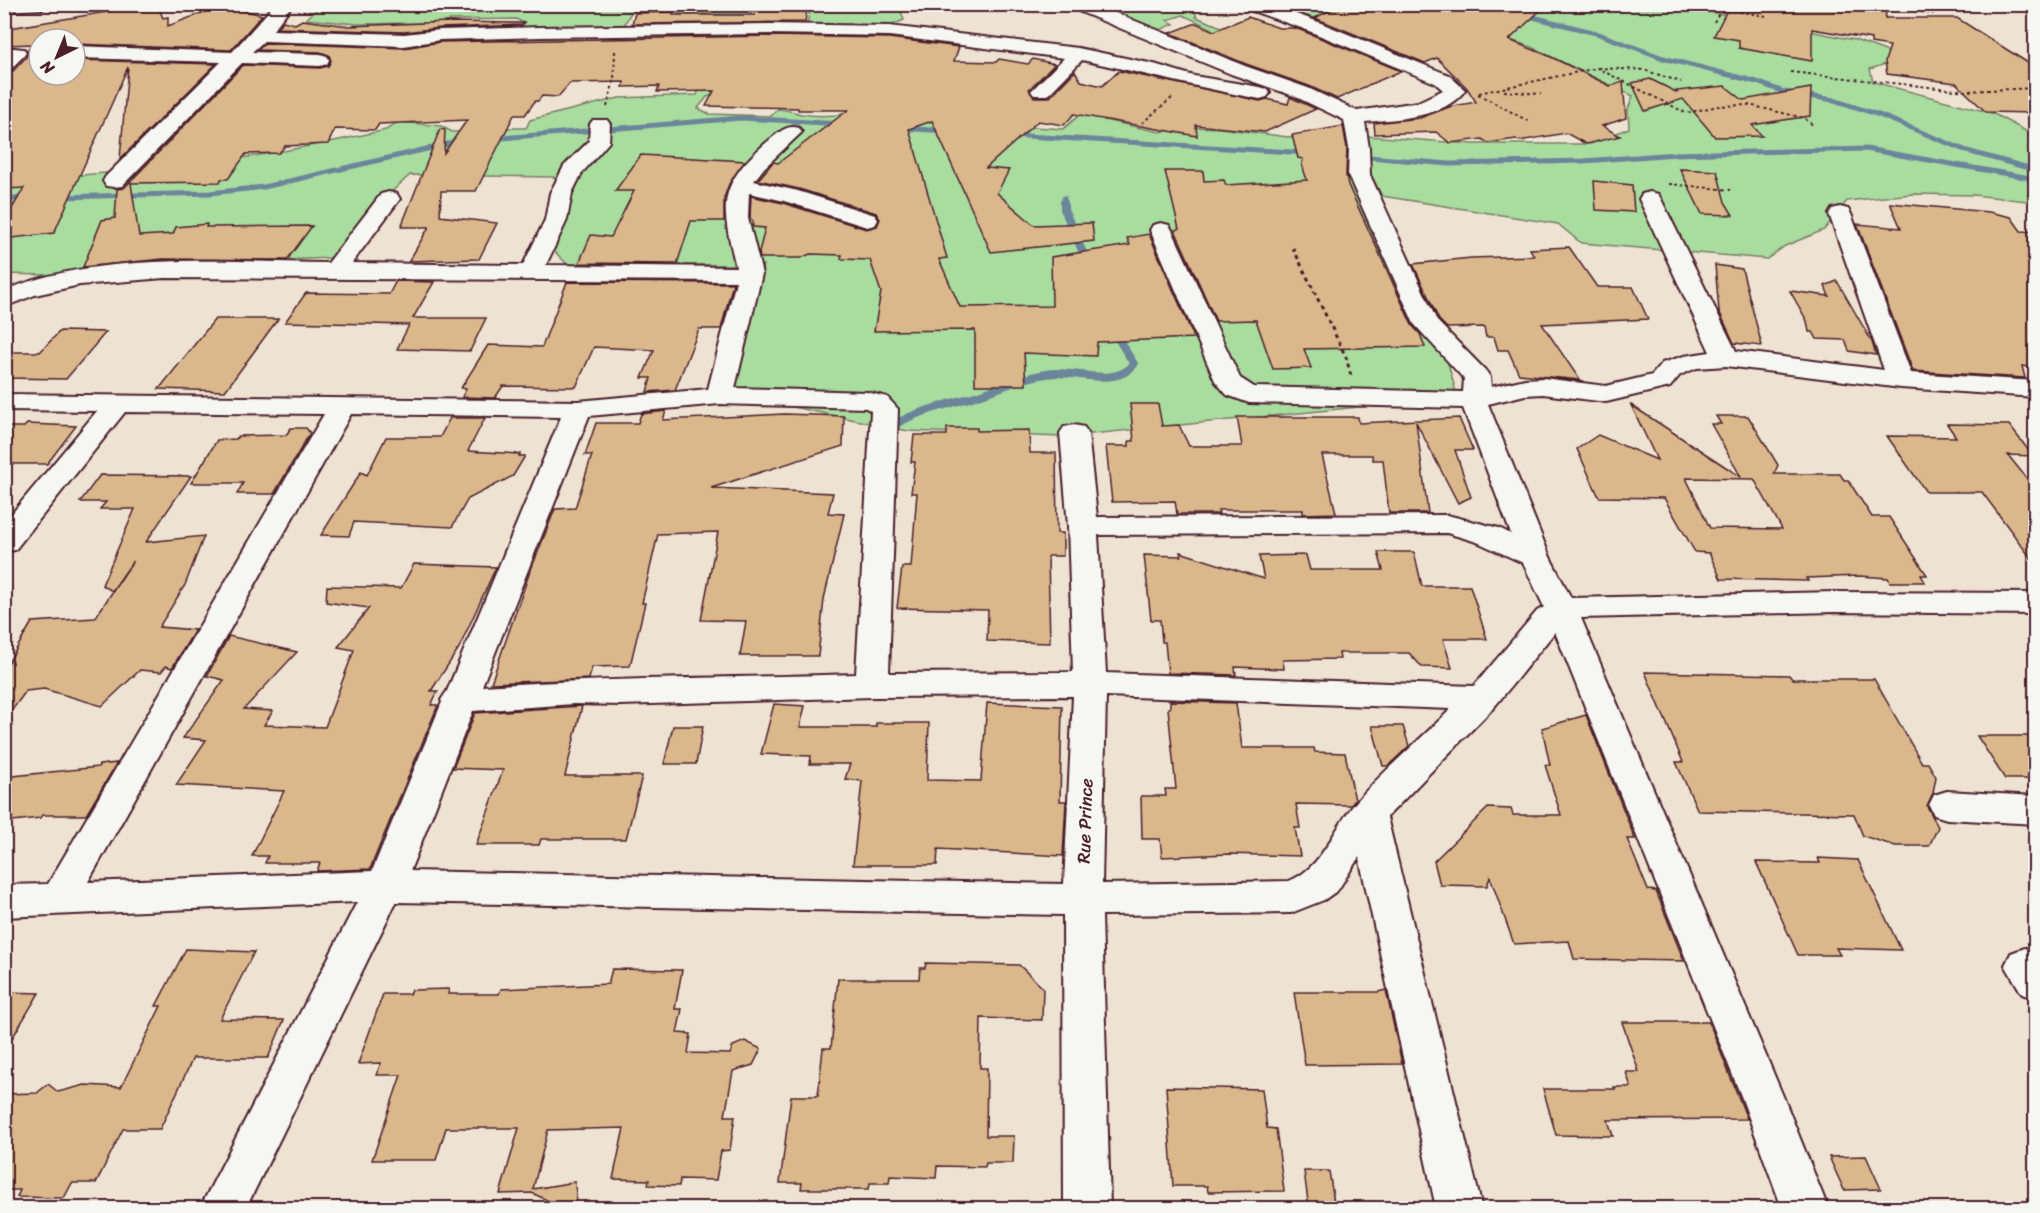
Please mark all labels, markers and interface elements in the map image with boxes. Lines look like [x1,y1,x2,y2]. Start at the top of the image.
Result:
north arrow [27,27,87,87]
text: N [33,53,62,83]
street label: Rue Prince [1068,778,1102,864]

